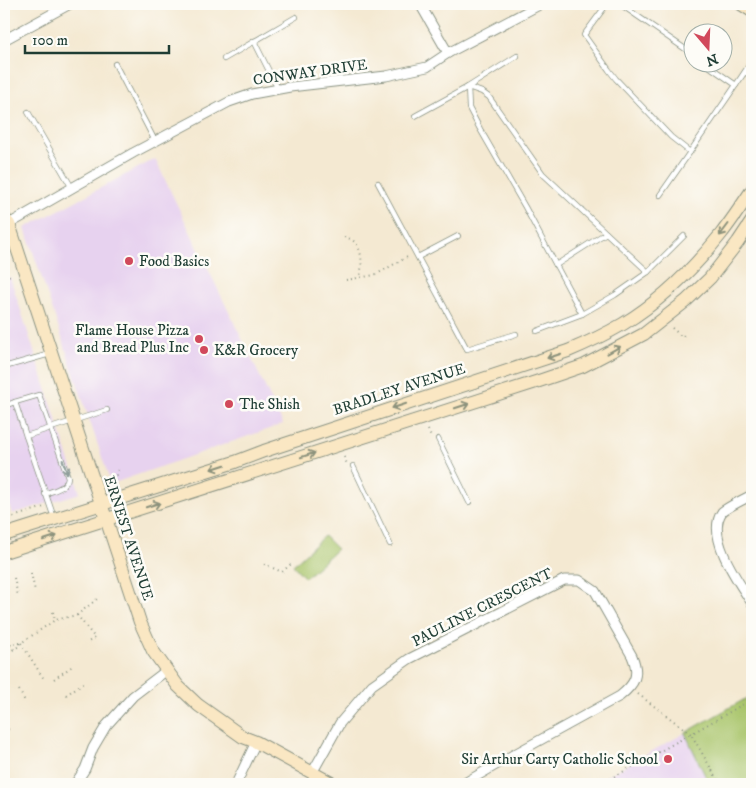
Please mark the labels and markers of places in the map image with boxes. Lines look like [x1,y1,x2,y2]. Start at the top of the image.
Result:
place label: Food Basics [139,252,209,271]
marker: Food Basics [123,255,135,267]
place label: Flame House Pizza and Bread Plus Inc [75,321,190,357]
marker: Flame House Pizza and Bread Plus Inc [193,333,205,345]
place label: K&R Grocery [214,341,299,360]
marker: K&R Grocery [198,344,210,356]
place label: The Shish [239,395,300,414]
marker: The Shish [223,398,235,410]
place label: Sir Arthur Carty Catholic School [461,750,658,769]
marker: Sir Arthur Carty Catholic School [662,753,674,765]

